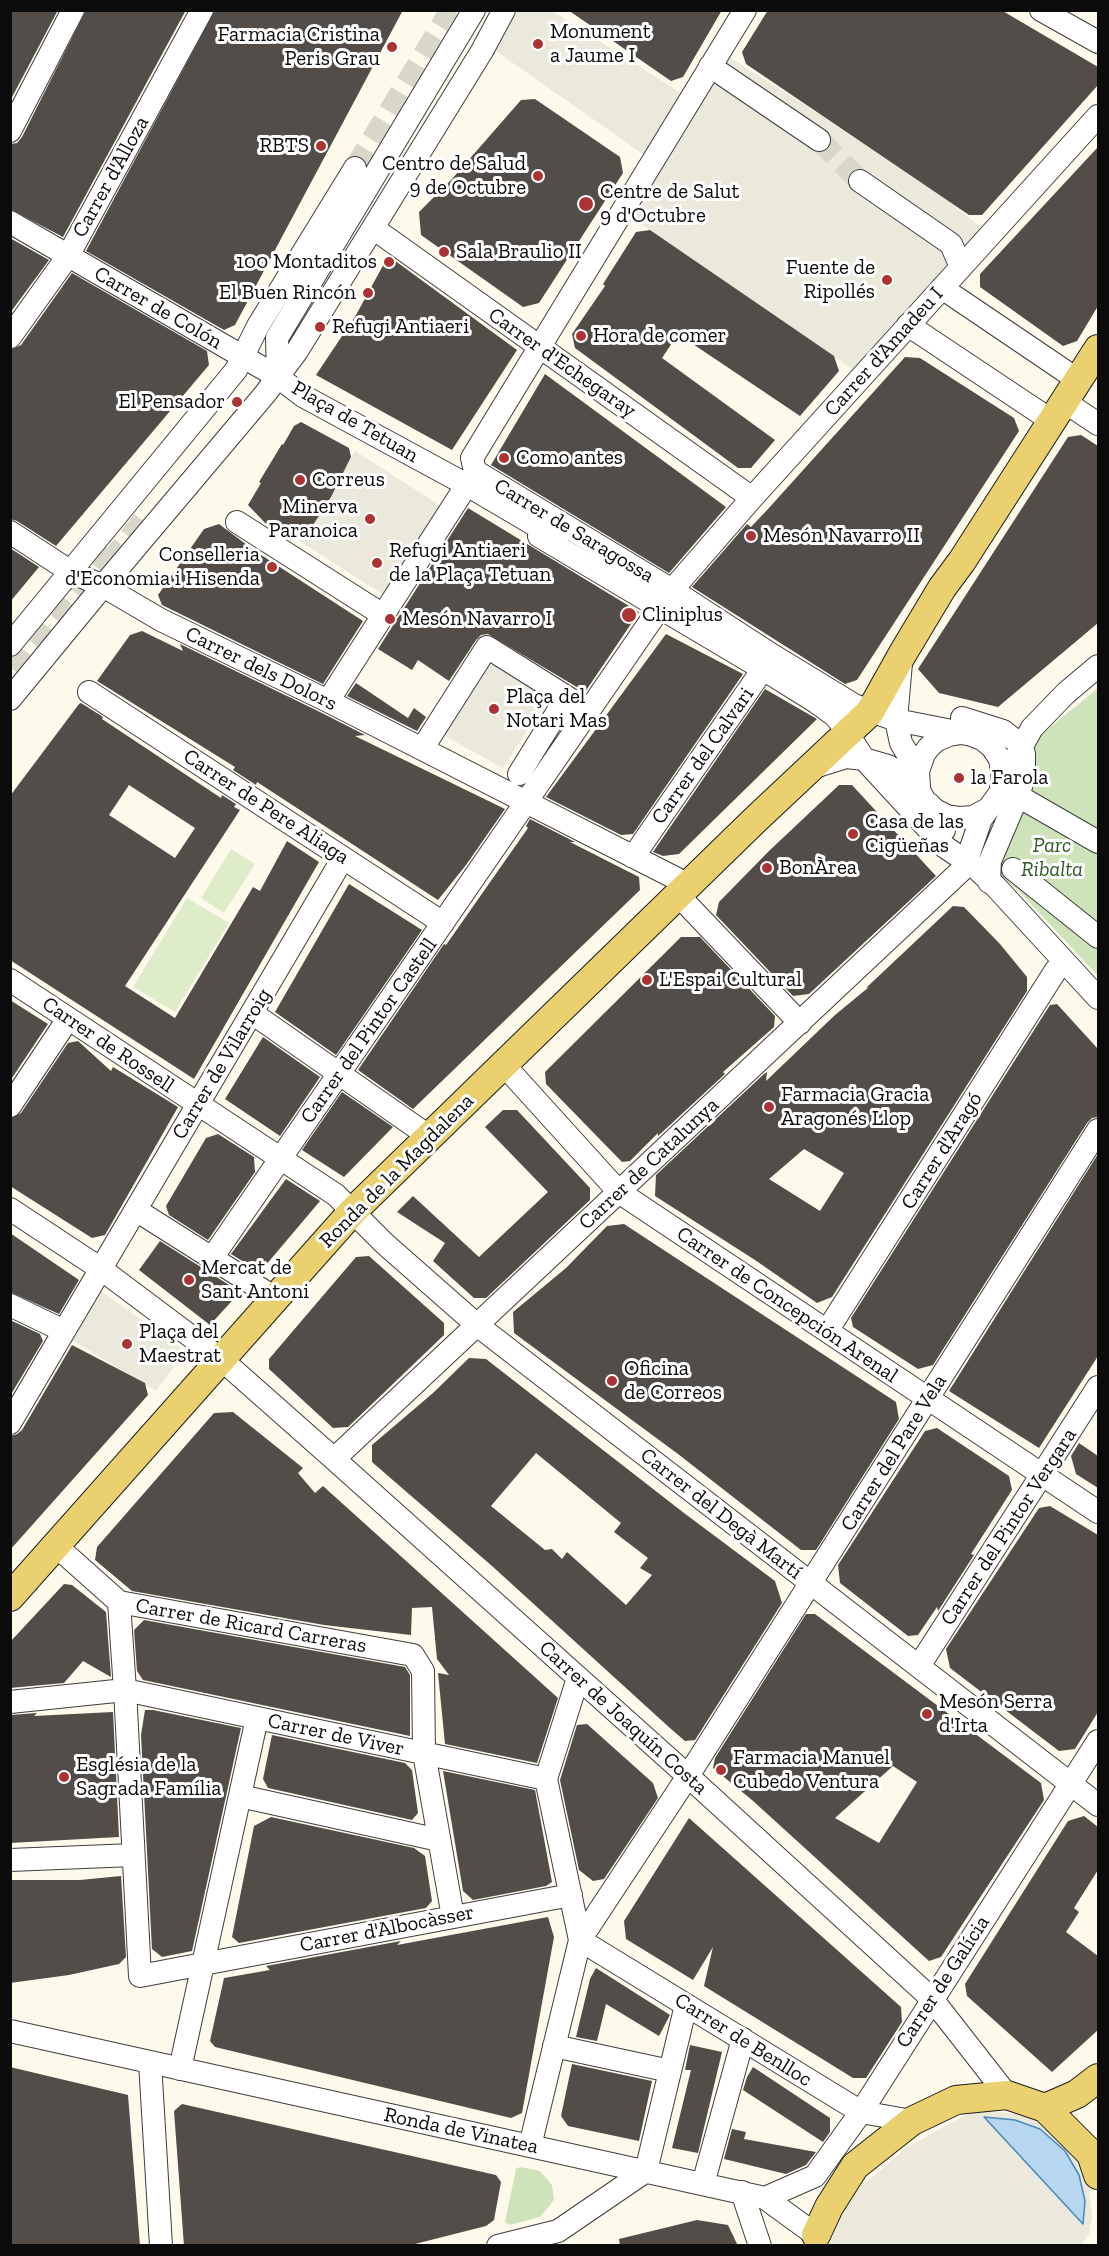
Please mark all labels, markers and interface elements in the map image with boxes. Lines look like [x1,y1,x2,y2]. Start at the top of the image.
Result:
place label: Monument a Jaume I [550,19,650,69]
place label: Farmacia Cristina Peris Grau [218,22,380,72]
marker: Monument a Jaume I [531,37,545,51]
marker: Farmacia Cristina Peris Grau [385,40,399,54]
street label: Carrer d'Alloza [67,112,155,242]
place label: RBTS [259,133,309,159]
marker: RBTS [314,139,328,153]
place label: Centro de Salud 9 de Octubre [382,151,526,201]
marker: Centro de Salud 9 de Octubre [531,169,545,183]
place label: Centre de Salut 9 d'Octubre [600,179,739,229]
marker: Centre de Salut 9 d'Octubre [577,195,595,213]
place label: Sala Braulio II [456,239,582,265]
marker: Sala Braulio II [437,245,451,259]
place label: 100 Montaditos [236,249,377,275]
marker: 100 Montaditos [382,255,396,269]
place label: Fuente de Ripollés [786,255,875,305]
street label: Carrer de Colón [89,261,227,355]
marker: Fuente de Ripollés [880,273,894,287]
place label: El Buen Rincón [219,280,356,306]
street label: Carrer d'Amadeu I [819,282,949,422]
marker: El Buen Rincón [361,286,375,300]
street label: Carrer d'Echegaray [483,303,641,423]
place label: Refugi Antiaeri [332,314,469,340]
marker: Refugi Antiaeri [313,320,327,334]
place label: Hora de comer [593,323,726,349]
marker: Hora de comer [574,329,588,343]
street label: Plaça de Tetuan [287,376,423,468]
place label: El Pensador [118,389,225,415]
marker: El Pensador [230,395,244,409]
place label: Como antes [516,445,623,471]
marker: Como antes [497,451,511,465]
place label: Correus [312,467,385,493]
marker: Correus [293,473,307,487]
street label: Carrer de Saragossa [489,473,659,589]
place label: Minerva Paranoica [268,494,358,544]
marker: Minerva Paranoica [363,512,377,526]
place label: Mesón Navarro II [763,523,920,549]
marker: Mesón Navarro II [744,529,758,543]
place label: Refugi Antiaeri de la Plaça Tetuan [389,538,551,588]
place label: Conselleria d'Economia i Hisenda [65,542,260,592]
marker: Refugi Antiaeri de la Plaça Tetuan [370,556,384,570]
marker: Conselleria d'Economia i Hisenda [265,560,279,574]
place label: Cliniplus [642,602,723,628]
place label: Mesón Navarro I [402,606,552,632]
marker: Cliniplus [620,606,638,624]
marker: Mesón Navarro I [383,612,397,626]
street label: Carrer dels Dolors [181,621,341,717]
street label: Carrer del Calvari [646,683,760,829]
place label: Plaça del Notari Mas [506,684,607,734]
marker: Plaça del Notari Mas [487,702,501,716]
street label: Carrer de Pere Aliaga [178,744,354,870]
place label: la Farola [971,765,1048,791]
marker: la Farola [952,771,966,785]
place label: Casa de las Cigüeñas [865,809,964,859]
marker: Casa de las Cigüeñas [846,827,860,841]
park label: Parc Ribalta [1021,833,1083,883]
place label: BonÀrea [779,855,857,881]
marker: BonÀrea [760,861,774,875]
street label: Carrer del Pintor Castell [295,933,443,1129]
place label: L'Espai Cultural [659,967,802,993]
marker: L'Espai Cultural [640,973,654,987]
street label: Carrer de Vilarroig [167,984,277,1144]
street label: Carrer de Rossell [37,992,179,1098]
place label: Farmacia Gracia Aragonés Llop [781,1082,929,1132]
street label: Carrer d'Aragó [896,1088,988,1214]
street label: Ronda de la Magdalena [315,1089,479,1253]
street label: Carrer de Catalunya [574,1093,724,1235]
marker: Farmacia Gracia Aragonés Llop [762,1100,776,1114]
street label: Carrer de Concepción Arenal [671,1221,903,1389]
place label: Mercat de Sant Antoni [201,1255,309,1305]
marker: Mercat de Sant Antoni [182,1273,196,1287]
place label: Plaça del Maestrat [139,1319,221,1369]
marker: Plaça del Maestrat [120,1337,134,1351]
place label: Oficina de Correos [624,1356,722,1406]
street label: Carrer del Pare Vela [836,1370,952,1536]
marker: Oficina de Correos [605,1374,619,1388]
street label: Carrer del Pintor Vergara [936,1424,1082,1630]
street label: Carrer del Degà Martí [635,1443,807,1585]
street label: Carrer de Ricard Carreras [134,1593,368,1659]
street label: Carrer de Joaquín Costa [534,1636,712,1800]
place label: Mesón Serra d'Irta [939,1689,1053,1739]
marker: Mesón Serra d'Irta [920,1707,934,1721]
street label: Carrer de Viver [266,1708,406,1762]
place label: Farmacia Manuel Cubedo Ventura [733,1745,890,1795]
place label: Església de la Sagrada Família [76,1752,221,1802]
marker: Farmacia Manuel Cubedo Ventura [714,1763,728,1777]
marker: Església de la Sagrada Família [57,1770,71,1784]
street label: Carrer d'Albocàsser [298,1900,476,1958]
street label: Carrer de Galícia [891,1911,995,2053]
street label: Carrer de Benlloc [670,1988,816,2092]
street label: Ronda de Vinatea [382,2102,540,2160]

